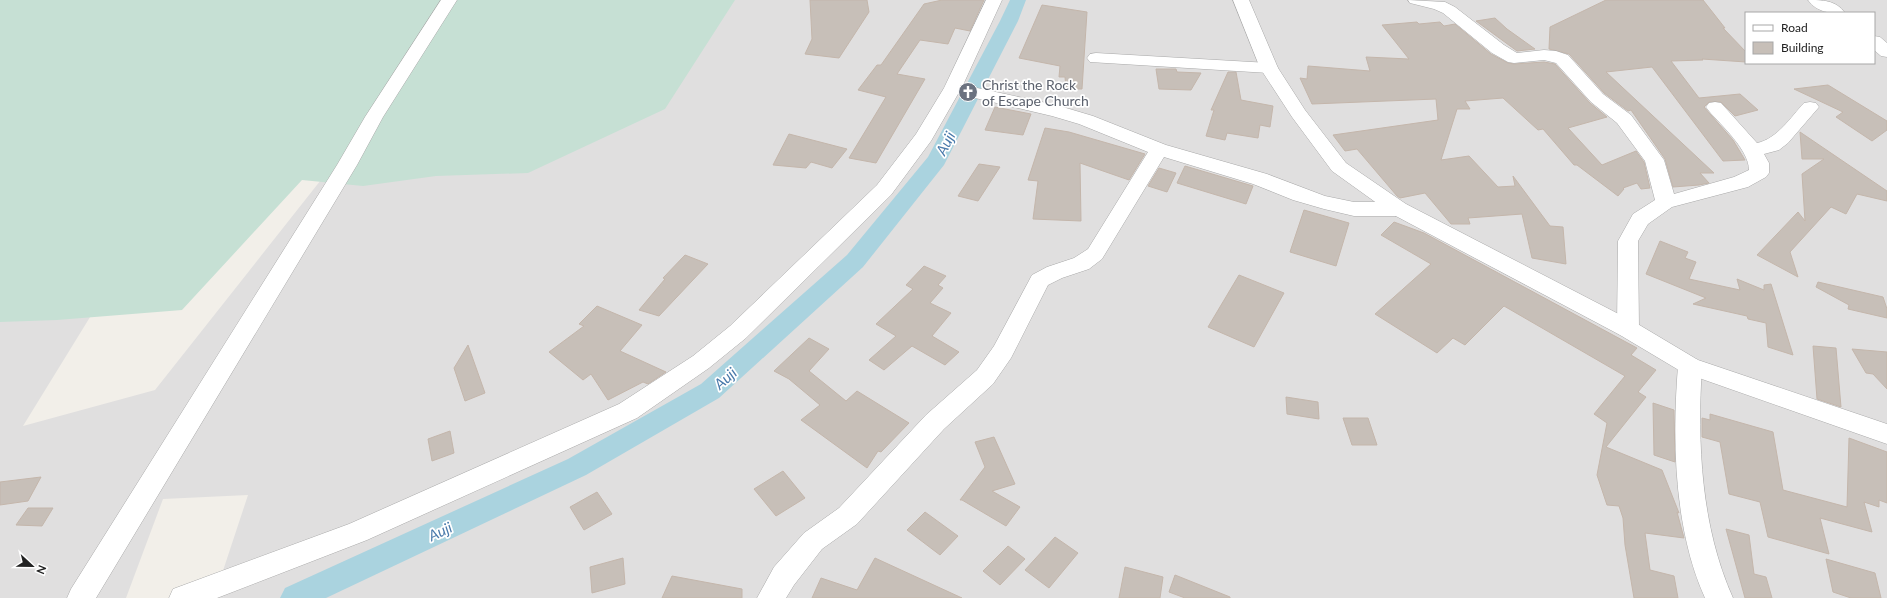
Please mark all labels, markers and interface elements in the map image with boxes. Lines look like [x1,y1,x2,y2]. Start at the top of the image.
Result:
legend [1745,12,1875,64]
text: Road [1781,20,1808,35]
text: Building [1781,40,1824,55]
place label: Christ the Rock of Escape Church [982,76,1089,109]
church icon: Christ the Rock of Escape Church [957,81,979,103]
water label: Auji [931,128,959,159]
water label: Auji [709,363,740,393]
water label: Auji [424,518,455,545]
north arrow [12,546,52,586]
text: N [34,564,49,576]

